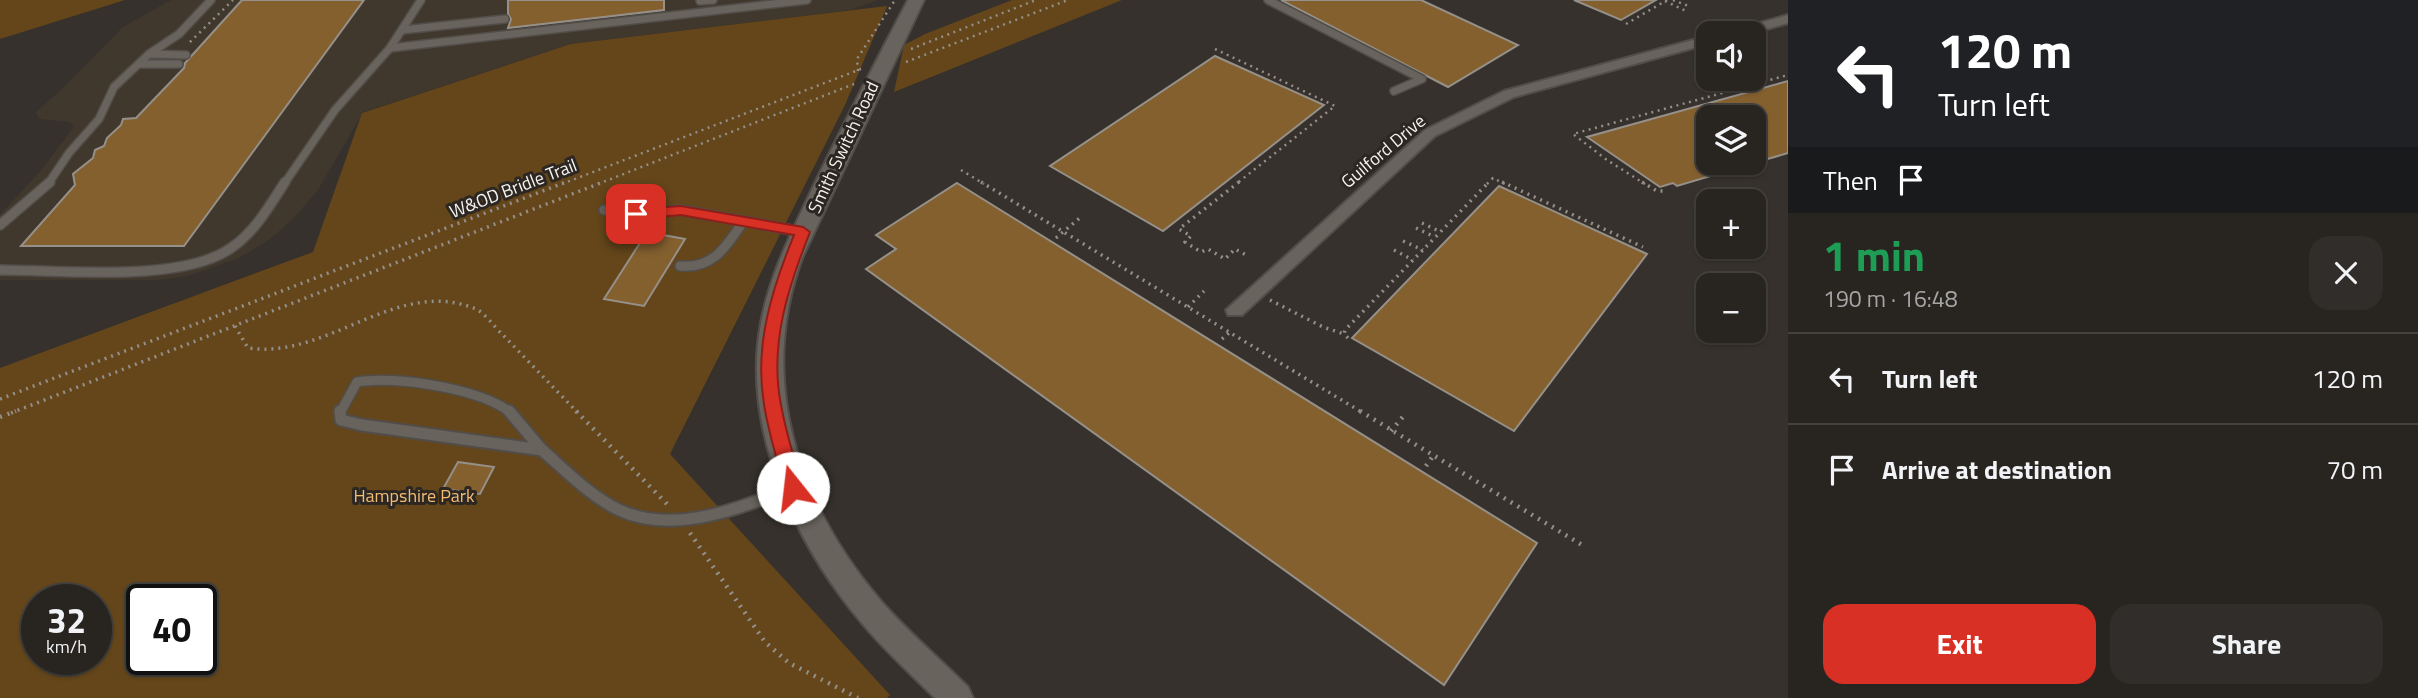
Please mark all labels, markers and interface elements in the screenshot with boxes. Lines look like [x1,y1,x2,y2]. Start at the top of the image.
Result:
text: 120 m [1938,12,2072,87]
map controls [1696,21,1766,343]
button: sound [1696,21,1766,91]
icon: left [1823,28,1914,119]
street label: Smith Switch Road [801,77,885,217]
text: Turn left [1938,80,2050,128]
button: layers [1696,105,1766,175]
street label: Guilford Drive [1335,108,1431,194]
street label: W&OD Bridle Trail [445,151,581,225]
text: Then [1823,161,1878,200]
icon: arrive [1892,161,1930,199]
pin [606,184,666,244]
button: + [1696,189,1766,259]
icon: arrive [617,195,655,233]
text: 1 min [1823,223,1925,287]
button: close [2309,236,2383,310]
button: − [1696,273,1766,343]
text: 190 m · 16:48 [1823,281,1958,316]
text: Turn left [1882,359,1977,398]
text: 120 m [2312,359,2383,398]
icon: left [1823,360,1861,398]
text: Arrive at destination [1882,450,2112,489]
text: 70 m [2326,450,2383,489]
position arrow [756,451,830,525]
icon: arrive [1823,451,1861,489]
park label: Hampshire Park [353,482,475,509]
speed limit sign: 40 [126,584,217,675]
text: 32 [47,593,86,647]
button: Exit [1823,604,2096,684]
button: Share [2110,604,2383,684]
text: km/h [46,633,87,660]

